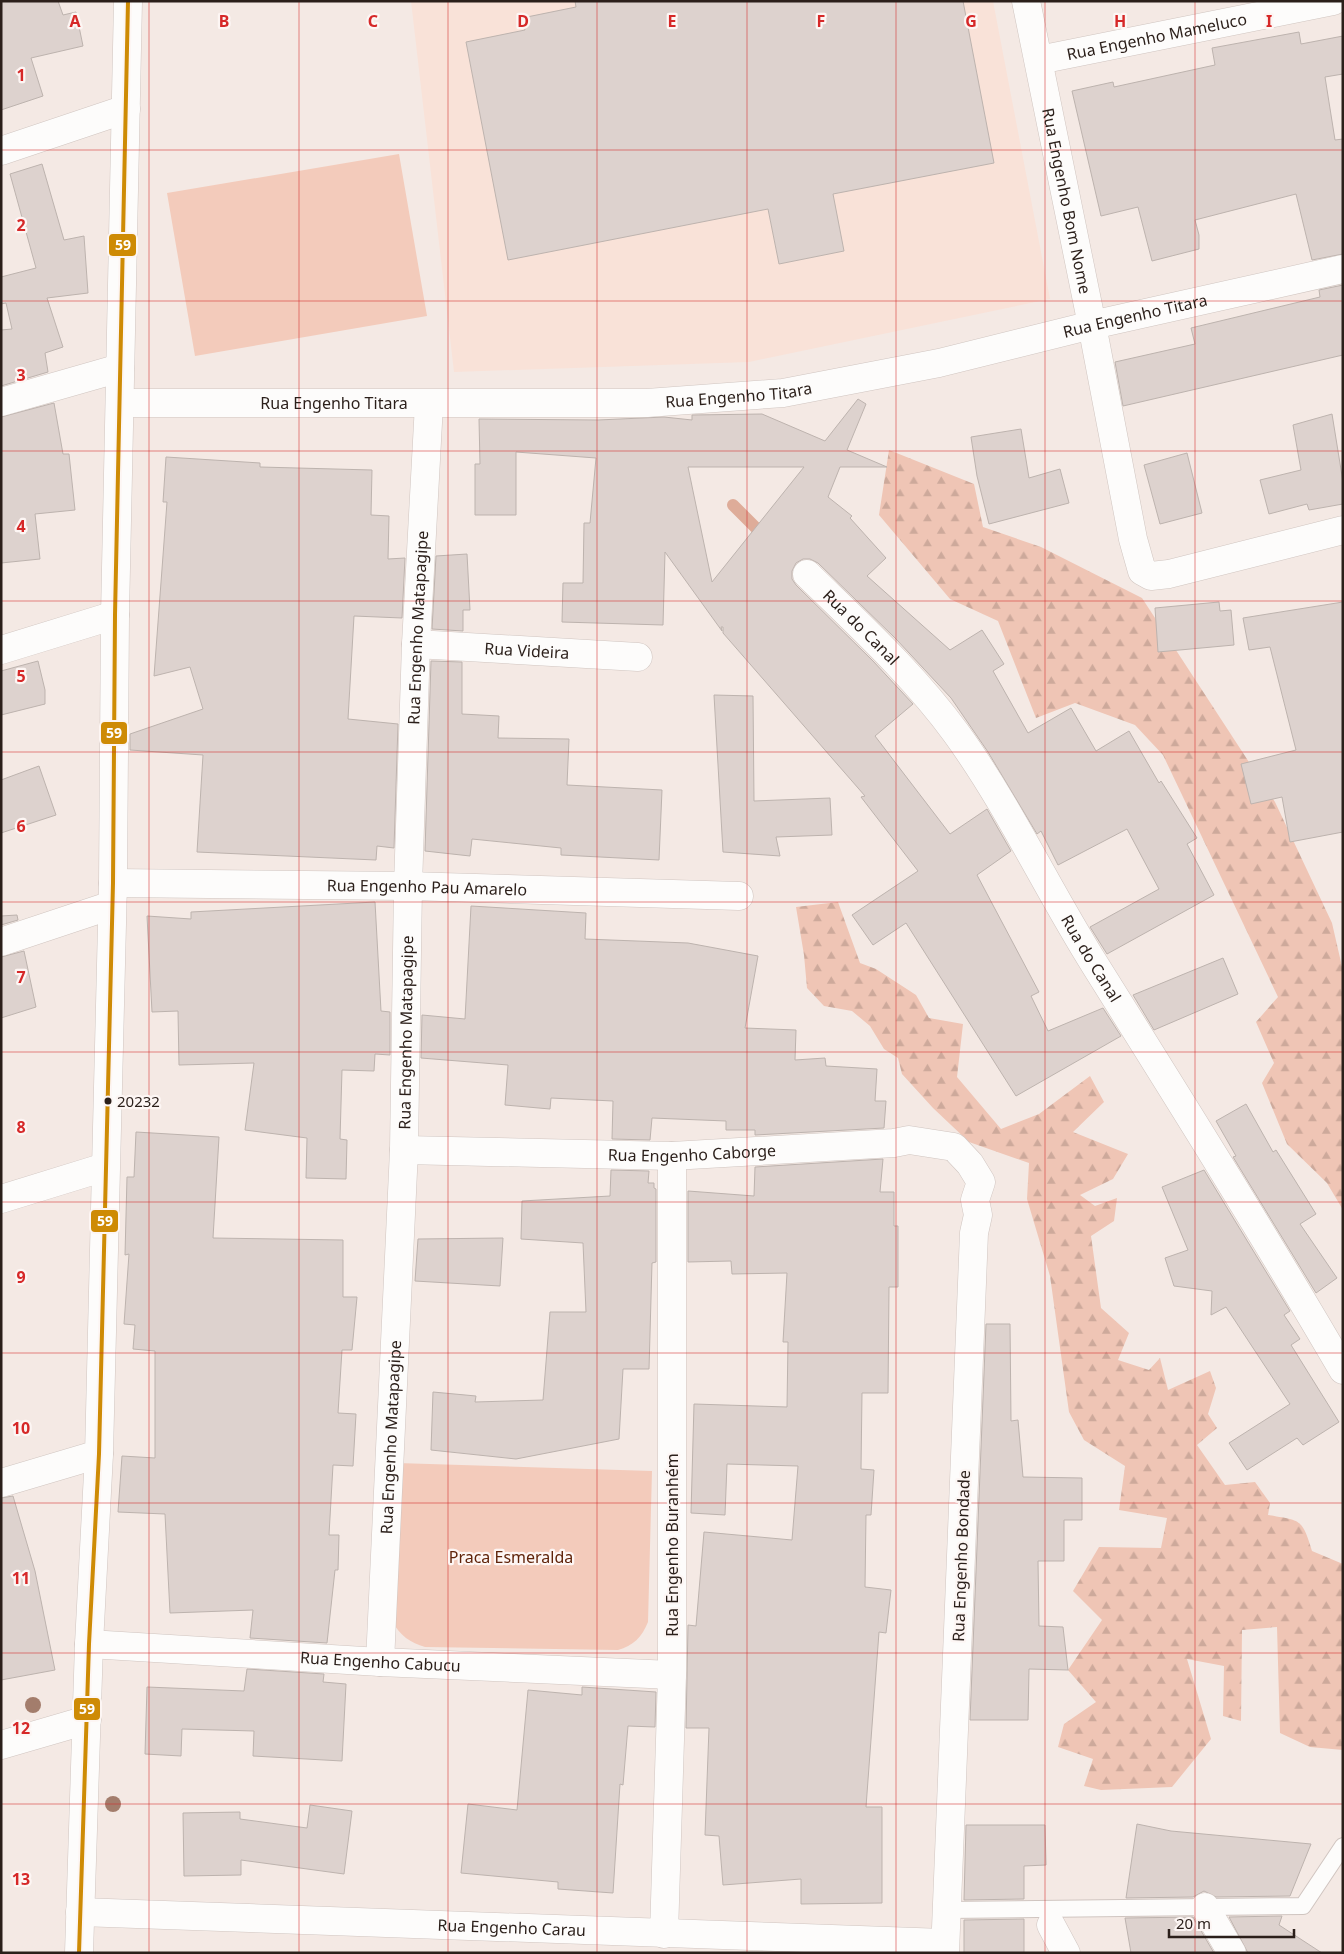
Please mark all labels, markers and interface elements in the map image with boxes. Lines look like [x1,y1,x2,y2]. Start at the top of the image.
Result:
street label: Rua Engenho Mameluco [1065,8,1249,65]
text: A [69,10,81,32]
text: B [219,10,229,32]
text: C [368,10,378,32]
text: D [517,10,529,32]
text: E [668,10,677,32]
text: F [817,10,825,32]
text: G [965,10,977,32]
text: H [1114,10,1126,32]
text: I [1266,10,1272,32]
text: 1 [16,64,26,86]
street label: Rua Engenho Bom Nome [1037,106,1096,296]
text: 2 [16,214,26,236]
line badge: 59 [108,233,137,257]
text: 59 [115,235,131,254]
street label: Rua Engenho Titara [1061,289,1209,343]
text: 3 [16,364,26,386]
street label: Rua Engenho Titara [664,377,814,413]
street label: Rua Engenho Titara [260,392,408,414]
text: 4 [16,515,26,537]
street label: Rua Engenho Matapagipe [402,530,433,725]
street label: Rua do Canal [818,585,904,670]
street label: Rua Videira [484,637,570,664]
text: 5 [16,665,26,687]
line badge: 59 [100,721,128,745]
text: 59 [106,723,122,742]
text: 6 [16,815,26,837]
street label: Rua Engenho Pau Amarelo [327,874,527,901]
street label: Rua do Canal [1056,910,1126,1006]
street label: Rua Engenho Matapagipe [393,935,418,1130]
text: 7 [16,966,26,988]
place label: 20232 [117,1091,160,1111]
marker: 20232 [103,1096,113,1106]
text: 8 [16,1116,26,1138]
street label: Rua Engenho Caborge [608,1139,777,1167]
line badge: 59 [90,1209,119,1233]
text: 59 [97,1211,113,1230]
text: 9 [16,1266,26,1288]
street label: Rua Engenho Matapagipe [375,1340,406,1535]
text: 10 [12,1417,30,1439]
street label: Rua Engenho Buranhém [661,1453,683,1637]
street label: Rua Engenho Bondade [947,1470,975,1642]
park label: Praca Esmeralda [449,1546,573,1568]
text: 11 [12,1567,30,1589]
street label: Rua Engenho Cabucu [300,1646,461,1677]
line badge: 59 [73,1697,101,1721]
text: 59 [79,1699,95,1718]
text: 12 [12,1717,30,1739]
text: 13 [12,1868,30,1890]
scale bar [1169,1906,1294,1938]
text: 20 m [1176,1913,1211,1933]
street label: Rua Engenho Carau [437,1914,586,1941]

